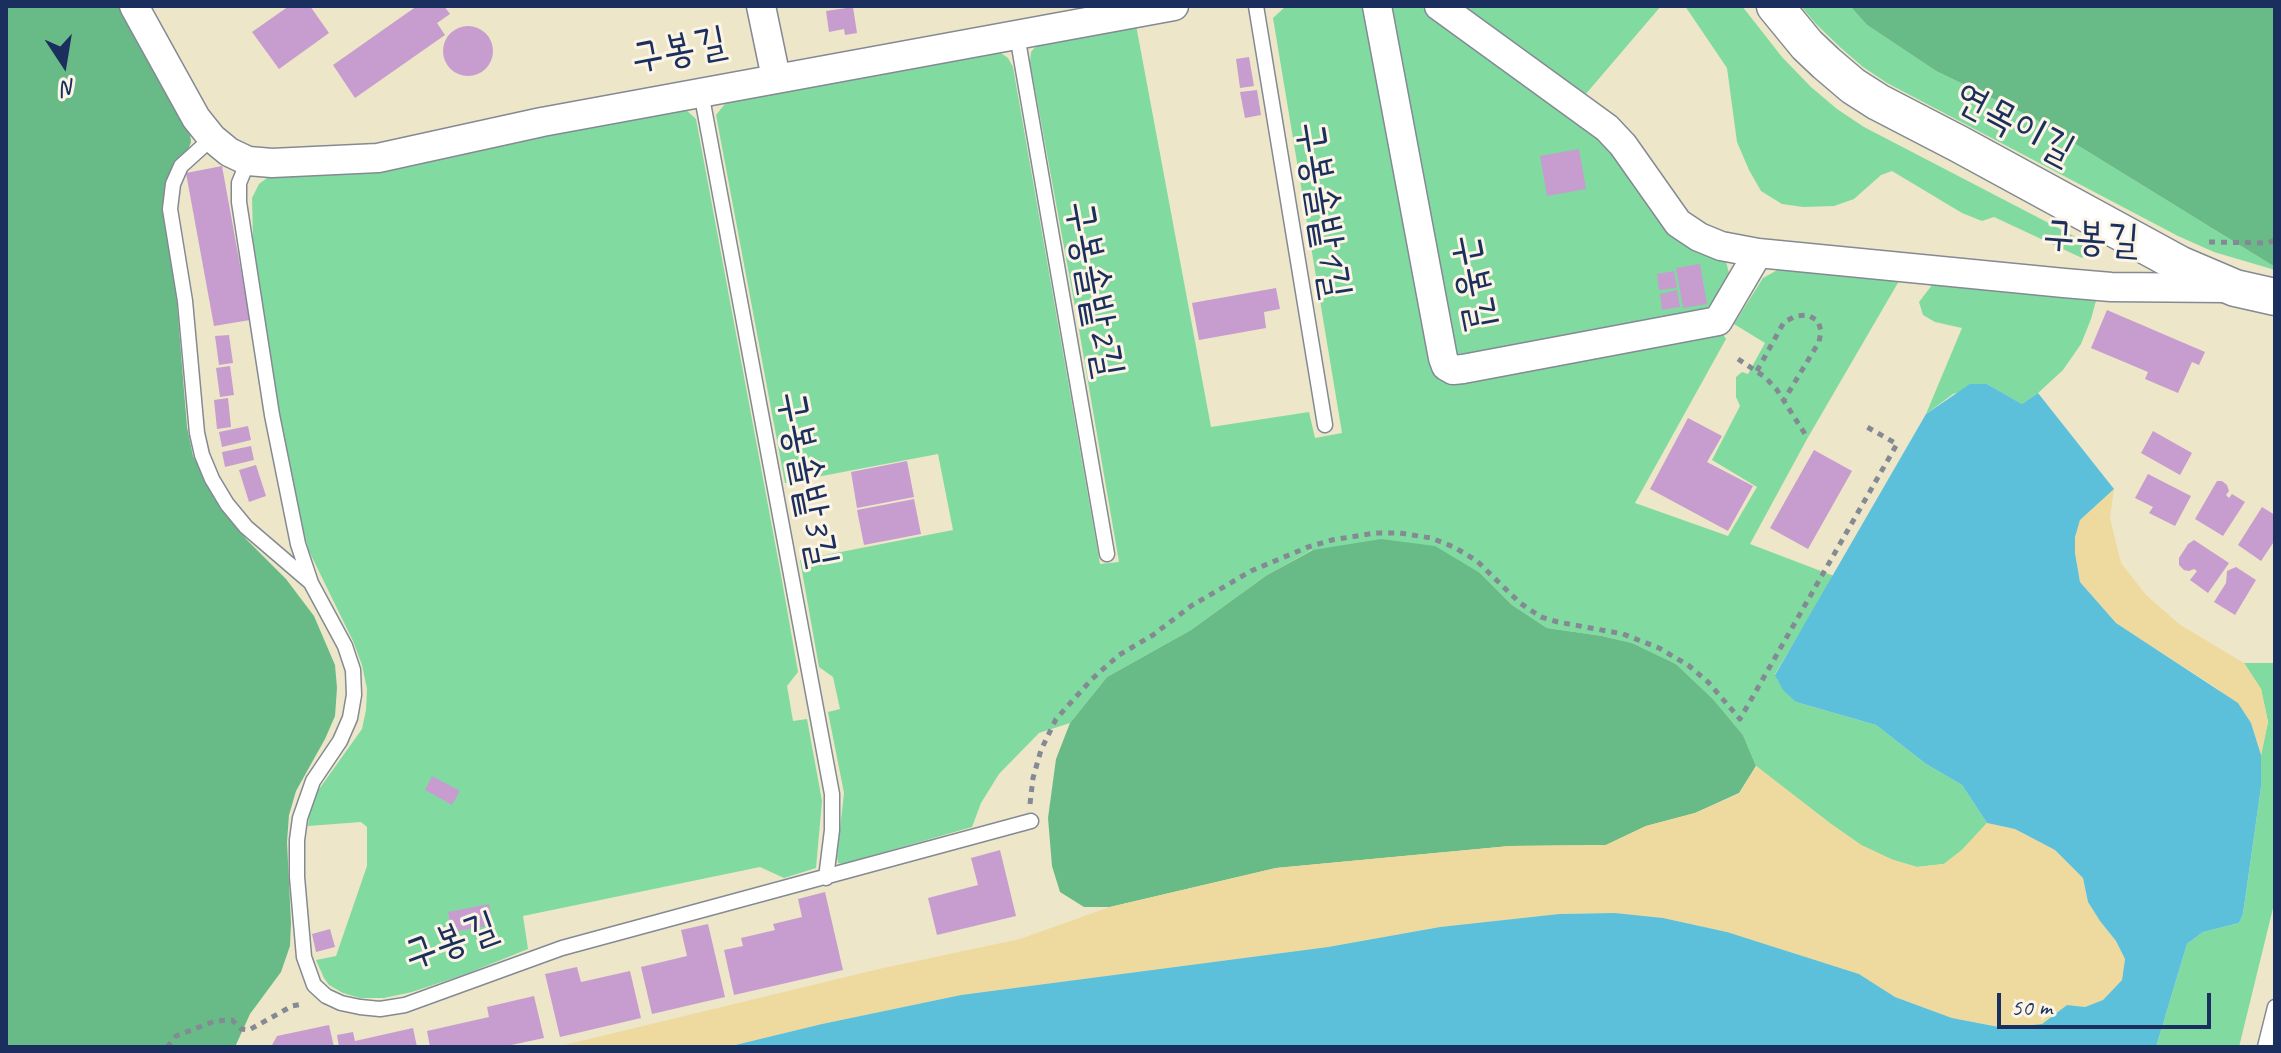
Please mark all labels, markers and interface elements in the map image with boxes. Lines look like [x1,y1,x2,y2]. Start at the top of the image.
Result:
street label: 구봉길 [627,18,731,84]
north arrow [24,24,104,104]
text: N [59,72,79,103]
street label: 연목이길 [1946,74,2082,176]
street label: 구봉솔밭1길 [1284,118,1360,302]
street label: 구봉솔밭2길 [1054,197,1132,381]
street label: 구봉길 [2041,212,2141,266]
street label: 구봉길 [1440,230,1506,334]
street label: 구봉솔밭3길 [765,387,847,571]
street label: 구봉길 [397,903,505,981]
scale bar [2001,977,2215,1027]
text: 50 m [2011,992,2052,1022]

